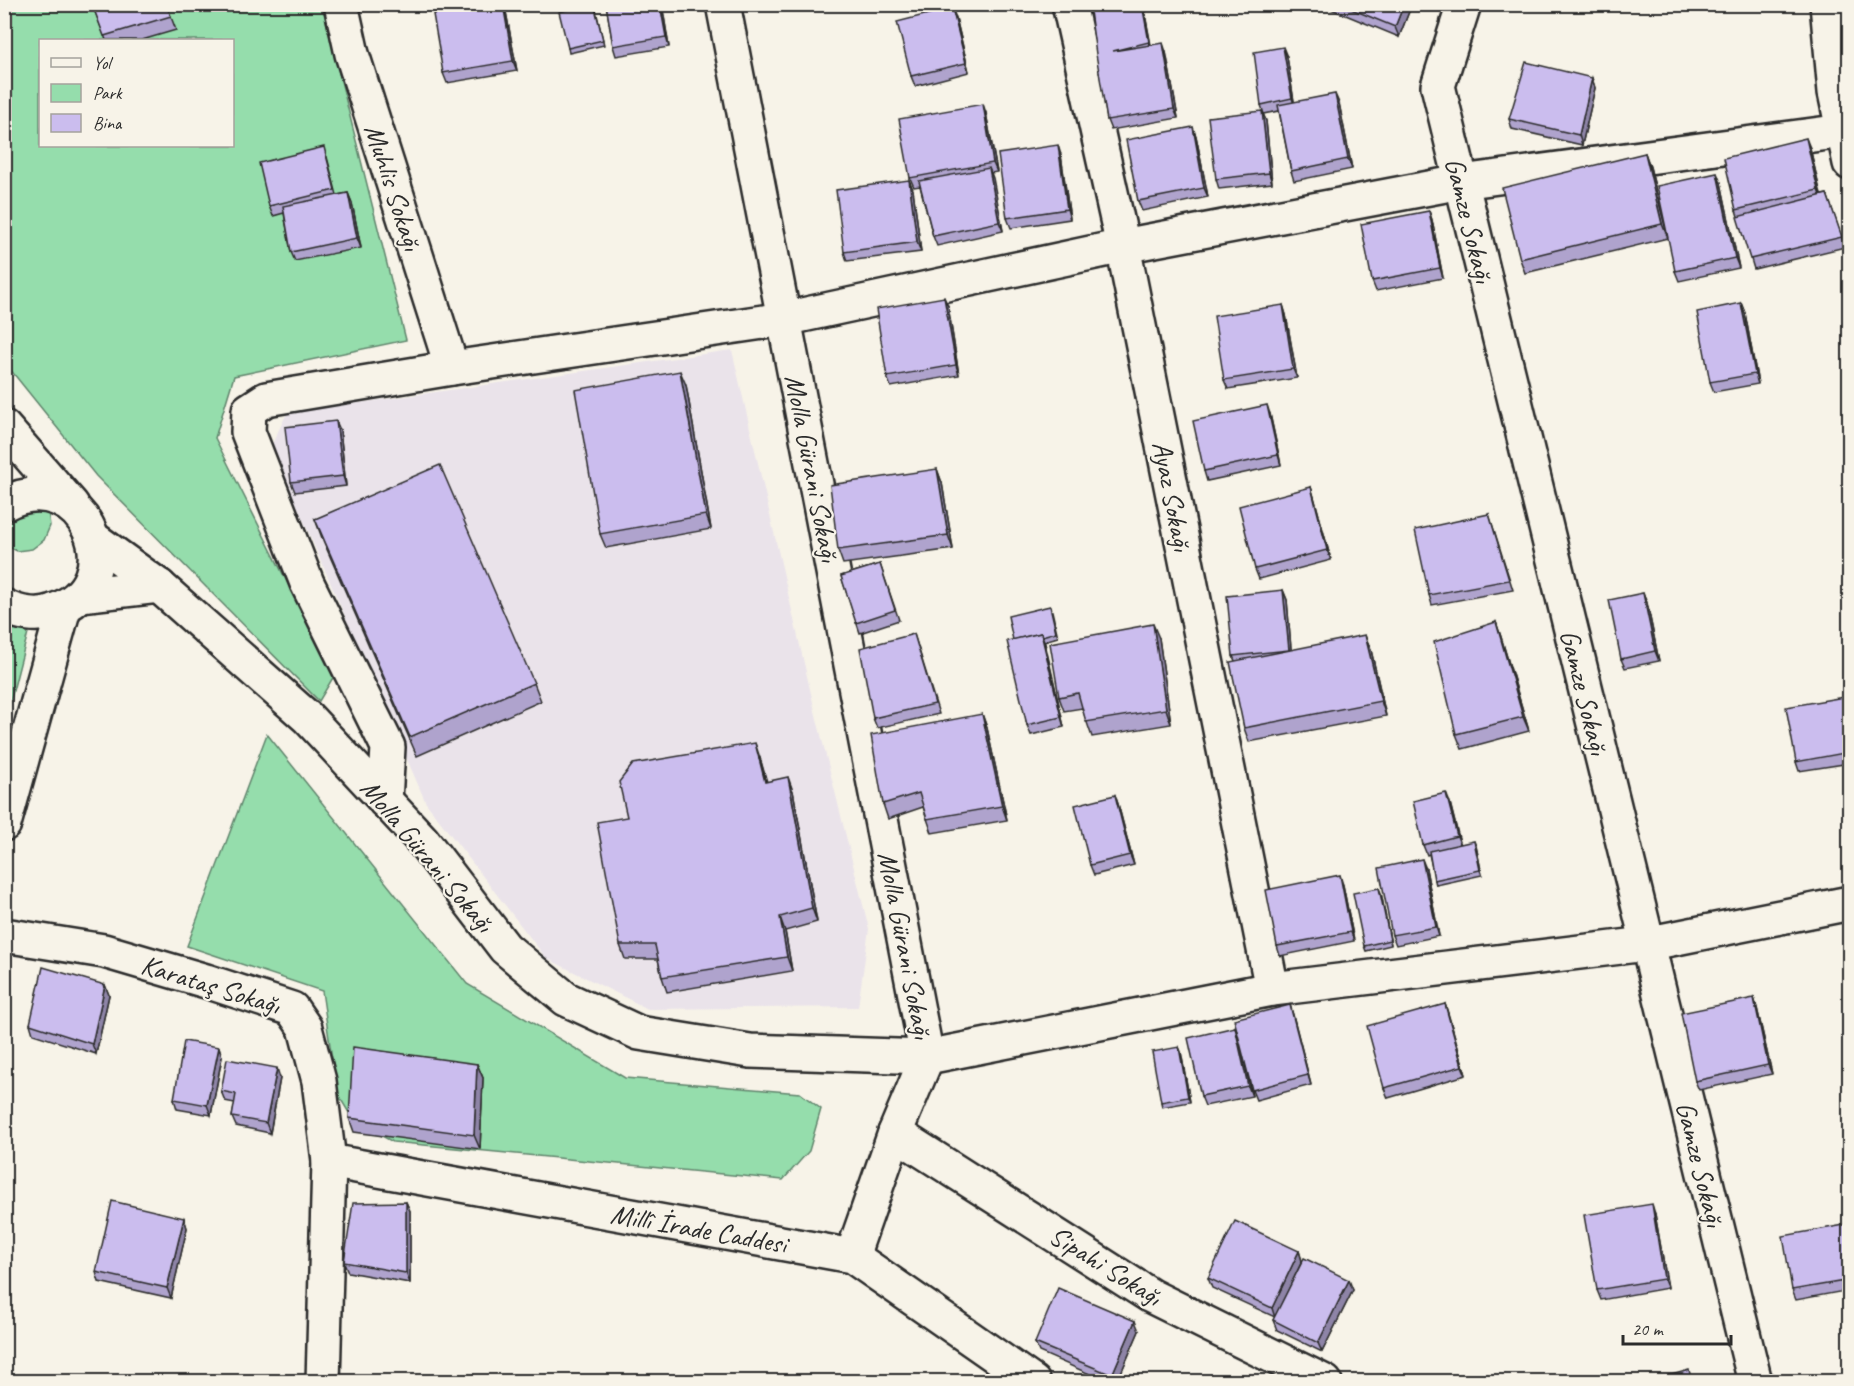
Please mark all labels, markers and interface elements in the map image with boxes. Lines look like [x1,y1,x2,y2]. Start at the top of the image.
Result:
legend [39,39,234,147]
text: Yol [93,52,113,74]
text: Park [93,82,123,104]
text: Bina [93,112,123,134]
street label: Muhlis Sokağı [357,120,431,256]
street label: Gamze Sokağı [1437,154,1502,288]
street label: Molla Gürani Sokağı [777,372,848,566]
street label: Ayaz Sokağı [1145,438,1201,556]
street label: Gamze Sokağı [1552,626,1617,760]
street label: Molla Gürani Sokağı [353,771,503,941]
street label: Molla Gürani Sokağı [870,849,941,1043]
street label: Karataş Sokağı [137,947,286,1023]
street label: Gamze Sokağı [1668,1098,1733,1232]
street label: Millî İrade Caddesi [608,1196,793,1262]
street label: Sipahi Sokağı [1043,1217,1170,1315]
scale bar [1623,1308,1731,1346]
text: 20 m [1632,1318,1665,1340]

